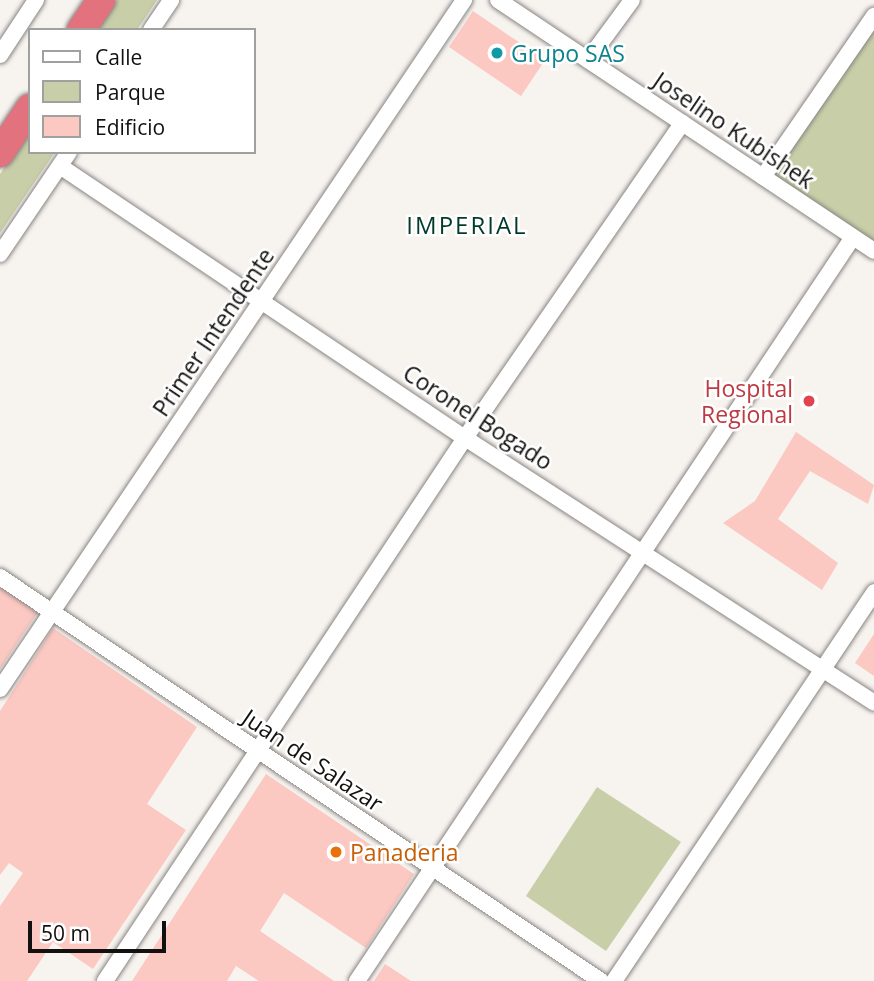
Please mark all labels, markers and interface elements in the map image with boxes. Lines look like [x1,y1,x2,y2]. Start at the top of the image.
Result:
legend [28,28,256,154]
place label: Grupo SAS [511,39,625,67]
text: Calle [95,43,142,71]
marker: Grupo SAS [489,45,505,61]
street label: Joselino Kubishek [649,66,819,194]
text: Parque [95,78,165,106]
text: Edificio [95,113,165,141]
district label: IMPERIAL [407,211,527,239]
street label: Primer Intendente [147,243,279,421]
street label: Coronel Bogado [398,359,558,475]
place label: Hospital Regional [701,374,793,428]
marker: Hospital Regional [799,391,819,411]
street label: Juan de Salazar [238,703,388,817]
place label: Panaderia [350,838,458,866]
marker: Panaderia [328,844,344,860]
scale bar [32,908,170,952]
text: 50 m [41,919,90,947]

